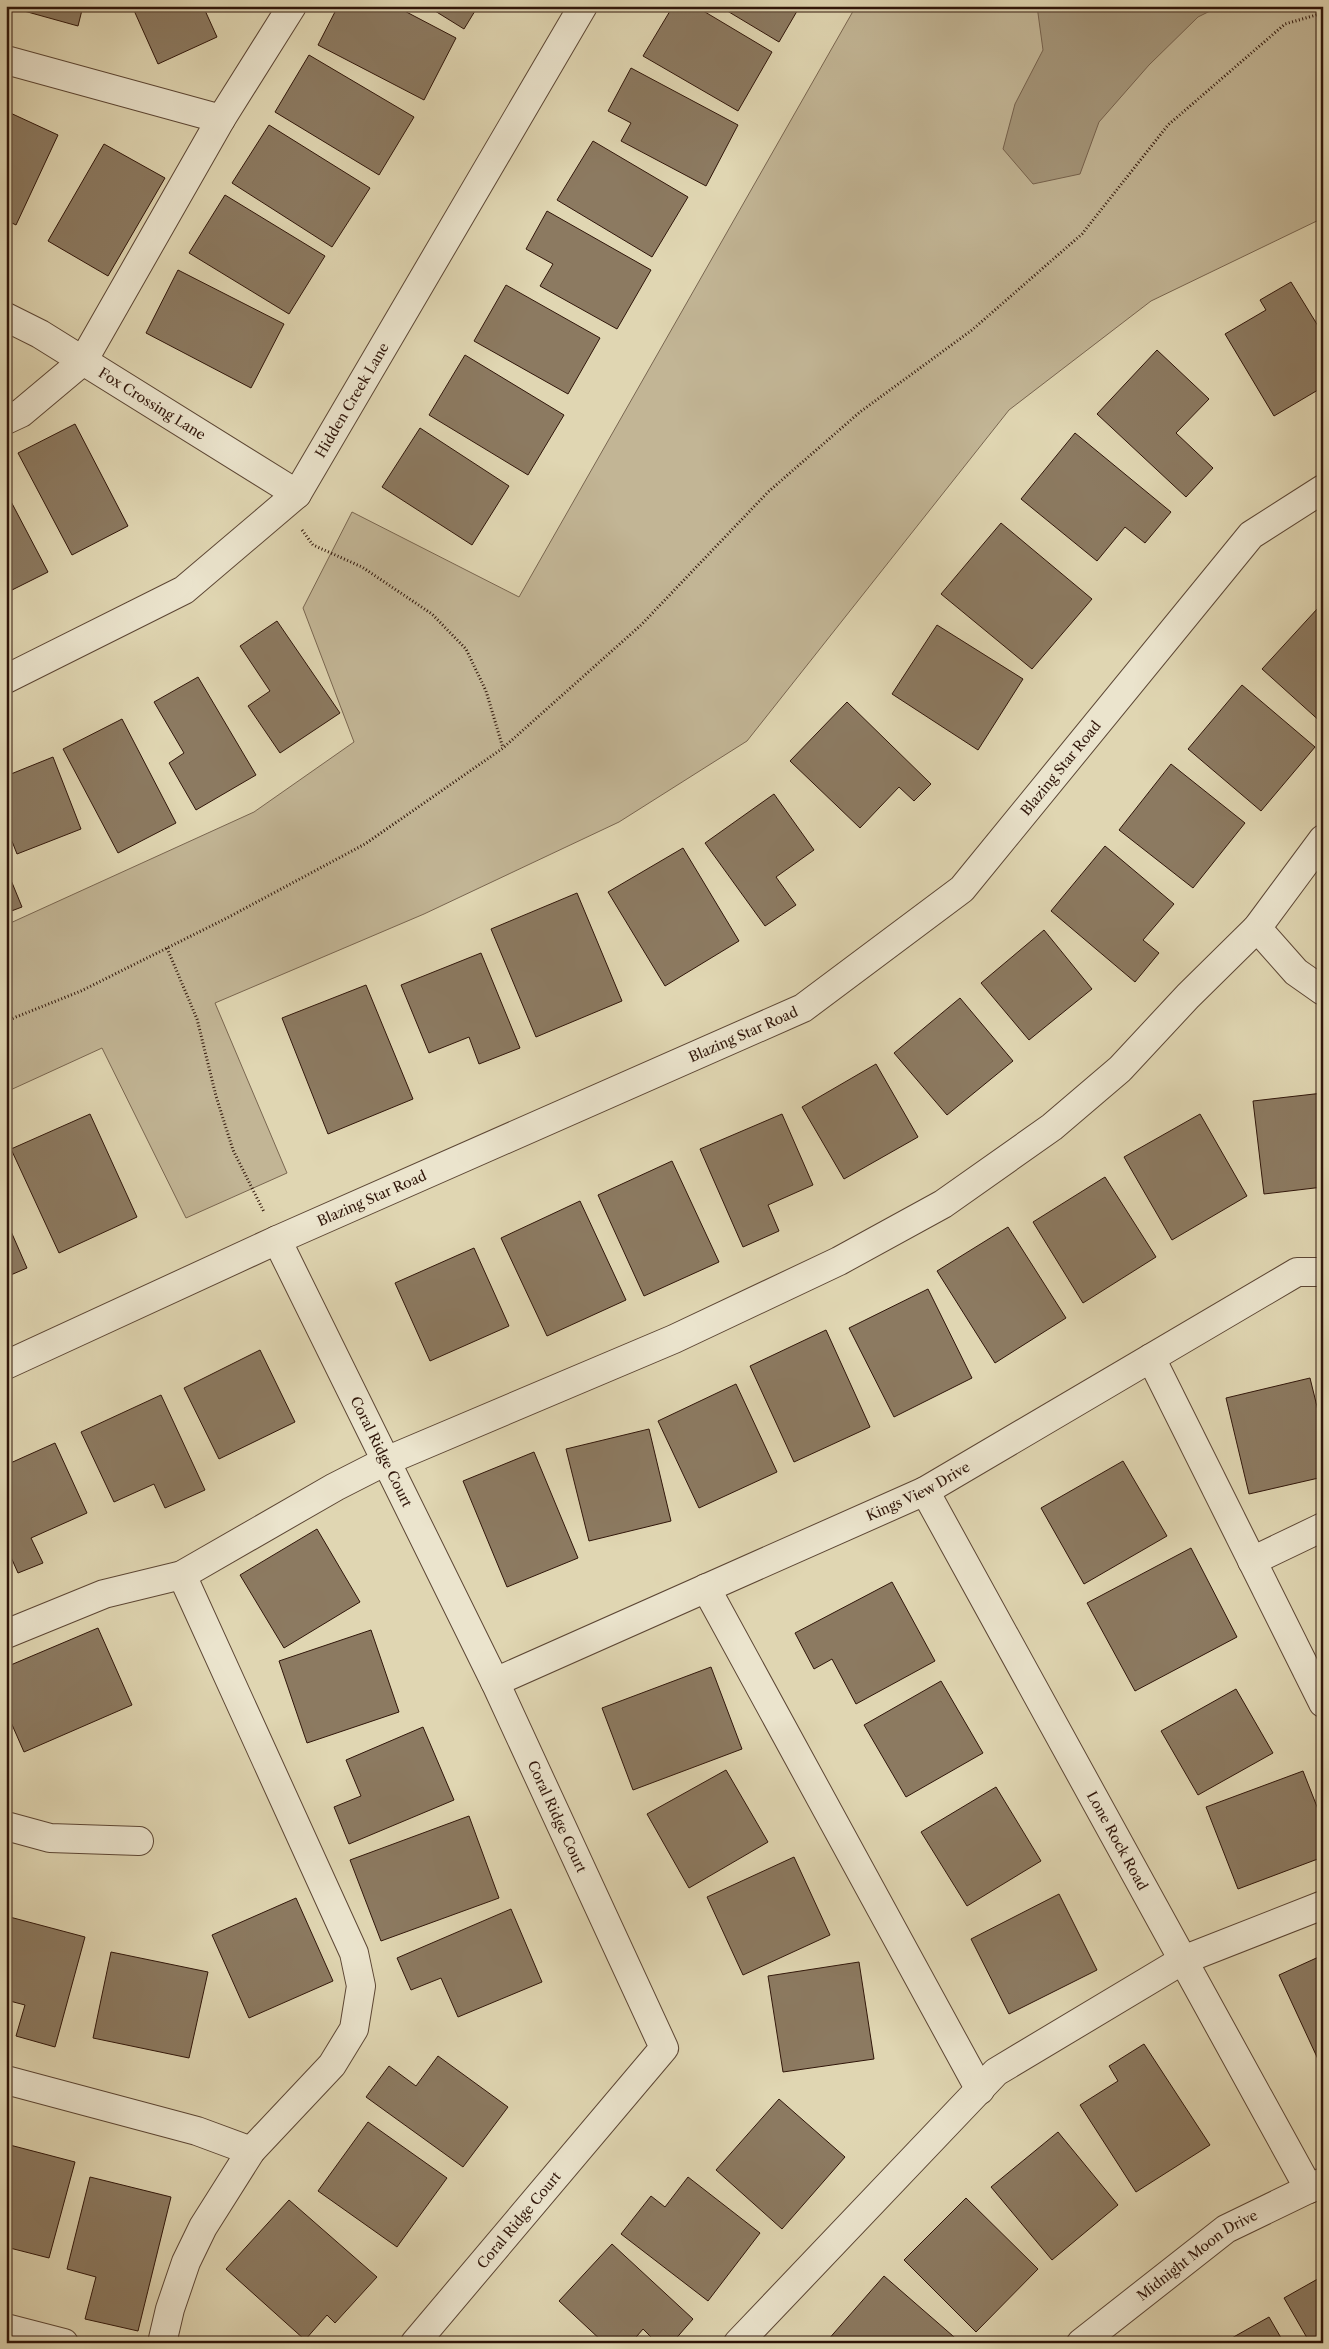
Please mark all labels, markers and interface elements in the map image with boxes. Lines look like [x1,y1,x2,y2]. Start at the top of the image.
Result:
street label: Hidden Creek Lane [311,339,393,461]
street label: Fox Crossing Lane [95,364,209,444]
street label: Blazing Star Road [1017,717,1105,819]
street label: Blazing Star Road [686,1002,801,1066]
street label: Blazing Star Road [314,1166,430,1230]
street label: Coral Ridge Court [346,1393,416,1510]
street label: Kings View Drive [863,1458,973,1525]
street label: Coral Ridge Court [524,1758,591,1875]
street label: Lone Rock Road [1083,1788,1152,1894]
street label: Coral Ridge Court [473,2168,565,2272]
street label: Midnight Moon Drive [1133,2206,1261,2305]

